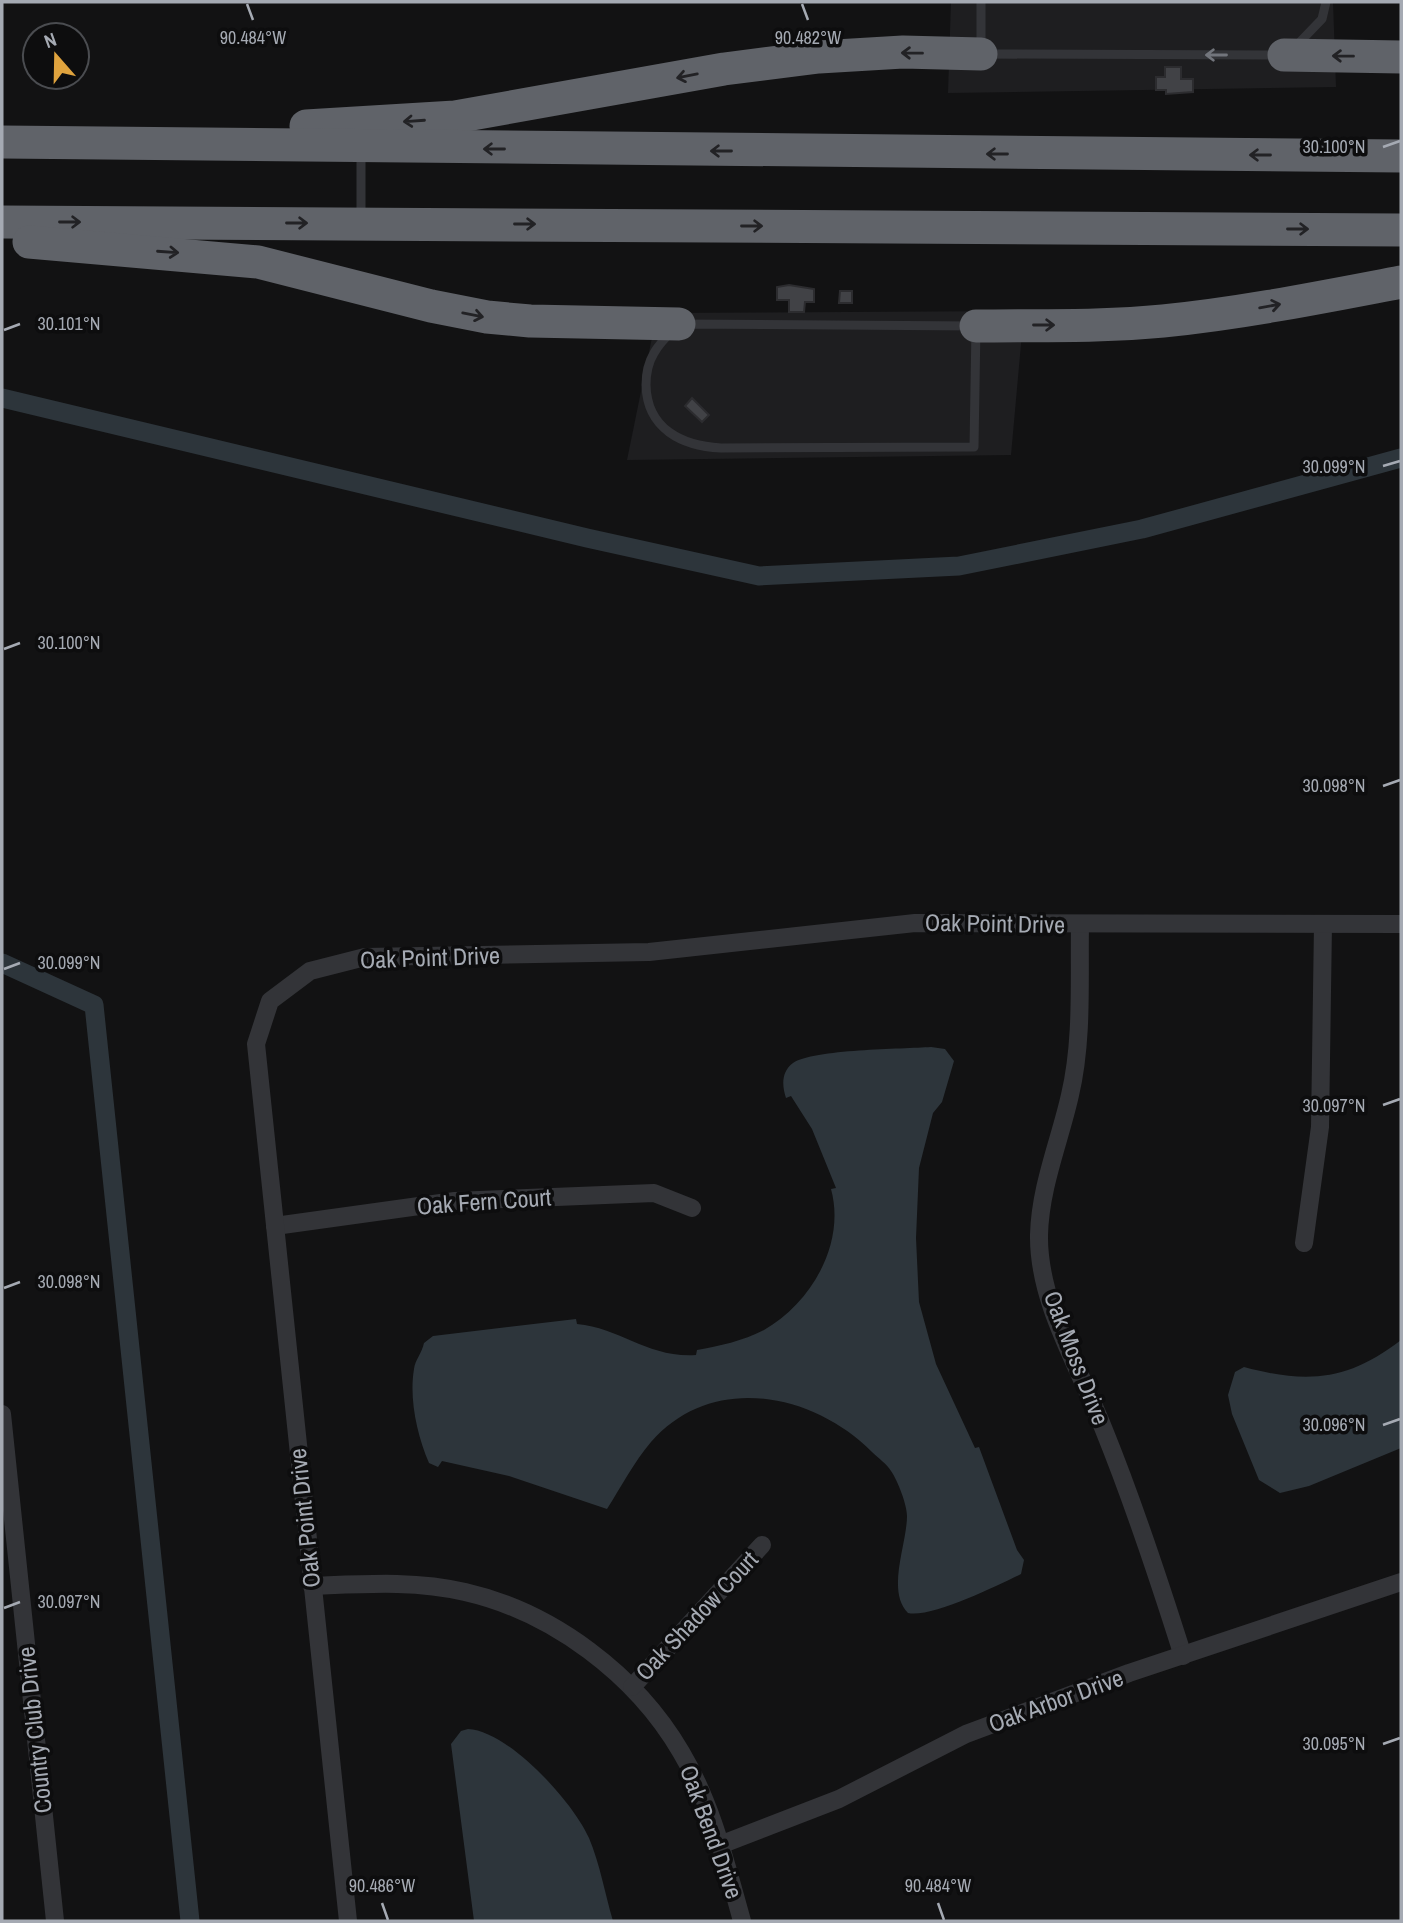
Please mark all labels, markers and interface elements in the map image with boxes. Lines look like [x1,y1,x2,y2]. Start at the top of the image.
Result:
north arrow [21,21,91,91]
text: 90.484°W [220,25,286,50]
text: 90.482°W [775,25,841,50]
text: N [40,26,60,54]
one-way arrow [901,46,924,59]
one-way arrow [1204,48,1227,62]
one-way arrow [1331,49,1354,63]
one-way arrow [676,70,699,83]
one-way arrow [403,114,426,127]
text: 30.100°N [1303,134,1366,159]
one-way arrow [482,143,505,156]
one-way arrow [710,144,733,158]
one-way arrow [986,147,1009,161]
one-way arrow [1248,149,1271,162]
one-way arrow [58,215,81,229]
one-way arrow [286,216,309,230]
one-way arrow [513,218,536,231]
one-way arrow [741,219,764,233]
one-way arrow [1286,222,1309,236]
one-way arrow [156,246,178,259]
one-way arrow [1258,299,1281,312]
one-way arrow [461,308,484,322]
text: 30.101°N [38,311,101,336]
one-way arrow [1032,319,1055,332]
text: 30.099°N [1303,454,1366,479]
text: 30.100°N [38,630,101,655]
text: 30.098°N [1303,773,1366,798]
street label: Oak Point Drive [925,906,1065,940]
street label: Oak Point Drive [359,939,500,975]
text: 30.099°N [38,950,101,975]
text: 30.097°N [1303,1093,1366,1118]
street label: Oak Fern Court [416,1180,553,1222]
text: 30.098°N [38,1269,101,1294]
street label: Oak Moss Drive [1037,1286,1117,1429]
text: 30.096°N [1303,1412,1366,1437]
street label: Oak Point Drive [281,1447,327,1589]
street label: Oak Shadow Court [628,1543,765,1687]
text: 30.097°N [38,1589,101,1614]
street label: Country Club Drive [9,1645,59,1815]
street label: Oak Arbor Drive [984,1661,1127,1739]
text: 30.095°N [1303,1731,1366,1756]
street label: Oak Bend Drive [673,1760,751,1903]
text: 90.486°W [349,1873,415,1898]
text: 90.484°W [905,1873,971,1898]

